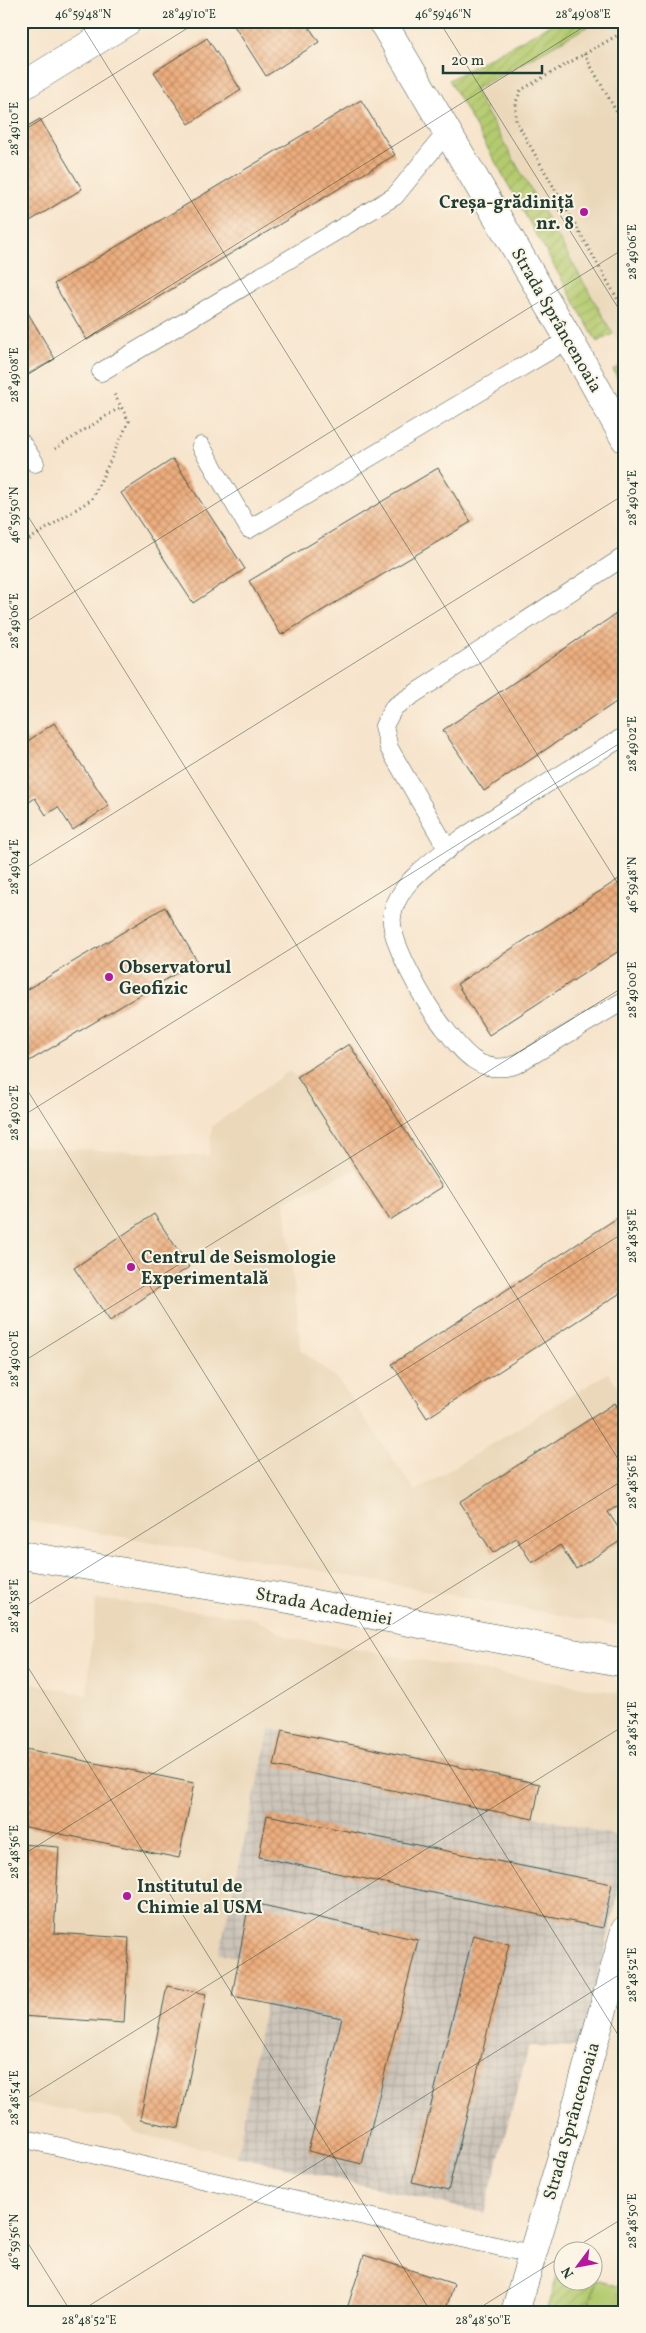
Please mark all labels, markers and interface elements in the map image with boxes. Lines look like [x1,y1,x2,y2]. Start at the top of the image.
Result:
text: 46°59'48"N [55,7,111,23]
text: 28°49'10"E [162,7,216,23]
text: 46°59'46"N [415,7,471,23]
text: 28°49'08"E [555,7,611,23]
scale bar [443,42,542,74]
text: 20 m [451,51,484,72]
text: 28°49'10"E [7,102,23,156]
place label: Creșa-grădiniță nr. 8 [439,191,574,237]
marker: Creșa-grădiniță nr. 8 [578,206,590,218]
text: 28°49'06"E [625,224,641,280]
street label: Strada Sprâncenoaia [504,244,607,398]
text: 28°49'08"E [7,347,23,403]
text: 28°49'04"E [625,470,641,526]
text: 46°59'50"N [7,486,23,544]
text: 28°49'06"E [7,593,23,649]
text: 28°49'02"E [625,716,641,772]
text: 28°49'04"E [7,839,23,895]
text: 46°59'48"N [625,857,641,913]
place label: Observatorul Geofizic [119,956,231,1002]
text: 28°49'00"E [625,962,641,1018]
marker: Observatorul Geofizic [103,971,115,983]
text: 28°49'02"E [7,1085,23,1141]
text: 28°48'58"E [625,1209,641,1263]
place label: Centrul de Seismologie Experimentală [141,1246,336,1292]
marker: Centrul de Seismologie Experimentală [125,1261,137,1273]
text: 28°49'00"E [7,1331,23,1387]
text: 28°48'56"E [625,1455,641,1509]
text: 28°48'58"E [7,1579,23,1633]
street label: Strada Academiei [253,1582,394,1633]
text: 28°48'54"E [625,1701,641,1757]
text: 28°48'56"E [7,1825,23,1879]
place label: Institutul de Chimie al USM [137,1875,262,1921]
marker: Institutul de Chimie al USM [121,1890,133,1902]
text: 28°48'52"E [625,1948,641,2002]
street label: Strada Sprâncenoaia [538,2039,607,2203]
text: 28°48'54"E [7,2070,23,2126]
text: 28°48'50"E [625,2193,641,2249]
text: 46°59'56"N [7,2214,23,2270]
north arrow [554,2240,604,2290]
text: N [557,2263,579,2281]
text: 28°48'52"E [62,2313,116,2329]
text: 28°48'50"E [455,2313,511,2329]

